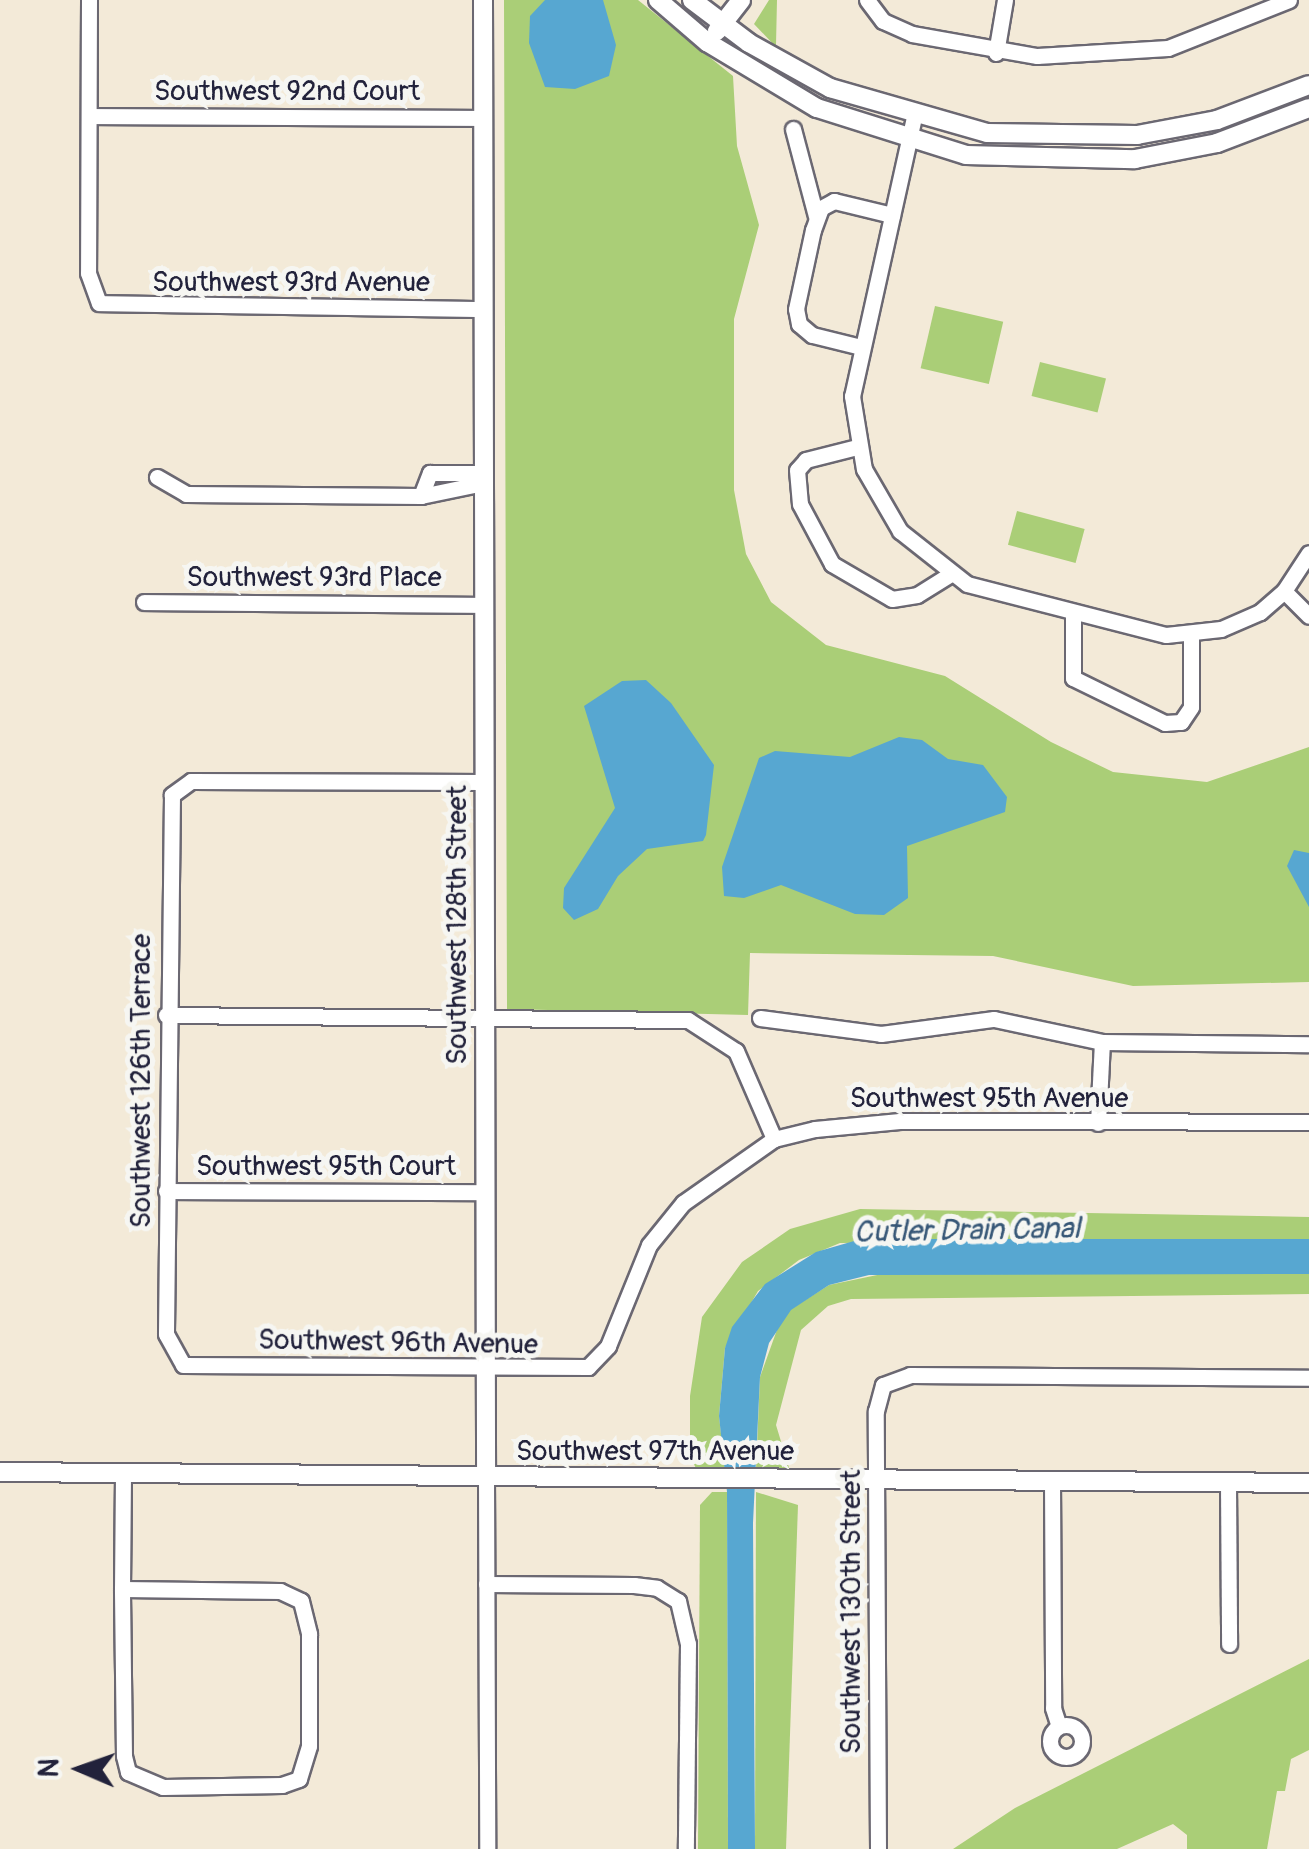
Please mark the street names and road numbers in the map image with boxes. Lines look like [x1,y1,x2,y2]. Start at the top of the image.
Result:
street label: Southwest 92nd Court [154,75,420,109]
street label: Southwest 93rd Avenue [152,266,430,300]
street label: Southwest 93rd Place [187,561,441,595]
street label: Southwest 128th Street [441,785,475,1065]
street label: Southwest 126th Terrace [125,934,159,1228]
street label: Southwest 95th Avenue [850,1082,1128,1116]
street label: Southwest 95th Court [196,1150,456,1184]
street label: Southwest 96th Avenue [258,1324,538,1362]
street label: Southwest 97th Avenue [516,1435,794,1469]
street label: Southwest 130th Street [835,1470,869,1754]

